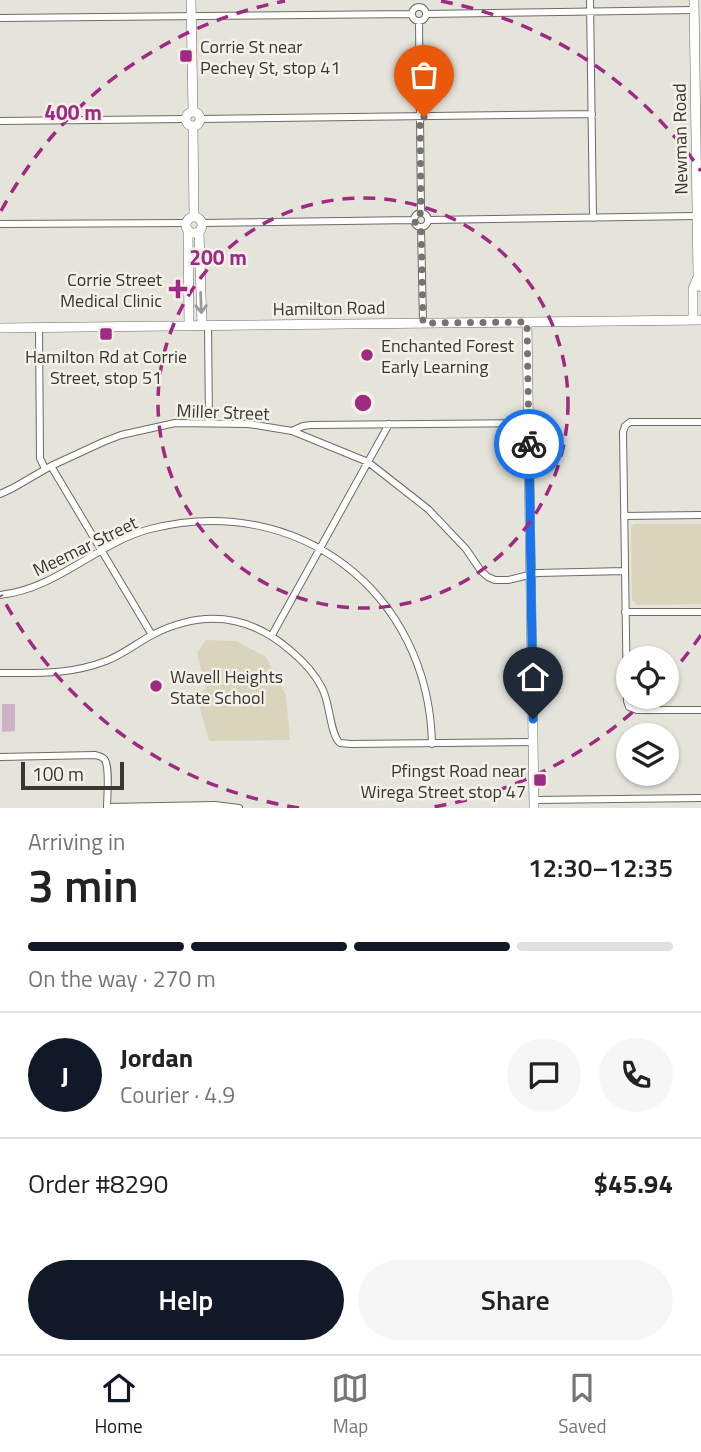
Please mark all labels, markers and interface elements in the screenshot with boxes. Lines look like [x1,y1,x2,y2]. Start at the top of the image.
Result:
place label: Corrie St near Pechey St, stop 41 [200,33,340,81]
pin [394,45,454,117]
marker: Corrie St near Pechey St, stop 41 [178,48,194,64]
icon: bag [405,56,443,94]
street label: Newman Road [666,83,694,195]
text: 400 m [44,96,102,128]
text: 200 m [189,241,247,273]
place label: Corrie Street Medical Clinic [60,266,163,314]
marker: Corrie Street Medical Clinic [168,279,188,299]
one-way arrow [195,291,208,314]
street label: Hamilton Road [272,294,386,322]
marker: Hamilton Rd at Corrie Street, stop 51 [98,326,114,342]
place label: Enchanted Forest Early Learning [381,332,515,380]
place label: Hamilton Rd at Corrie Street, stop 51 [25,343,187,391]
marker: Enchanted Forest Early Learning [359,347,375,363]
centre of rings [351,391,375,415]
street label: Miller Street [176,397,271,427]
courier [494,409,564,479]
icon: bike [510,425,548,463]
street label: Meemar Street [28,509,143,583]
map controls [616,646,679,786]
button: locate [616,646,679,709]
pin [503,647,563,719]
icon: home [514,658,552,696]
place label: Wavell Heights State School [170,663,283,711]
marker: Wavell Heights State School [148,678,164,694]
button: layers [616,723,679,786]
place label: Pfingst Road near Wirega Street stop 47 [361,757,526,805]
scale bar [21,759,124,791]
text: 100 m [32,759,84,788]
marker: Pfingst Road near Wirega Street stop 47 [532,772,548,788]
text: Arriving in [28,824,125,859]
text: 12:30–12:35 [528,848,673,887]
text: 3 min [28,850,139,920]
text: On the way · 270 m [28,961,216,996]
text: Jordan [120,1038,193,1077]
button: chat [507,1038,581,1112]
button: phone [599,1038,673,1112]
text: J [61,1056,69,1095]
text: Courier · 4.9 [120,1077,235,1112]
text: Order #8290 [28,1164,168,1203]
text: $45.94 [594,1164,673,1203]
button: Help [28,1260,344,1340]
button: Share [358,1260,673,1340]
tab: Home [94,1369,143,1440]
tab: Map [331,1369,369,1440]
tab: Saved [558,1369,607,1440]

